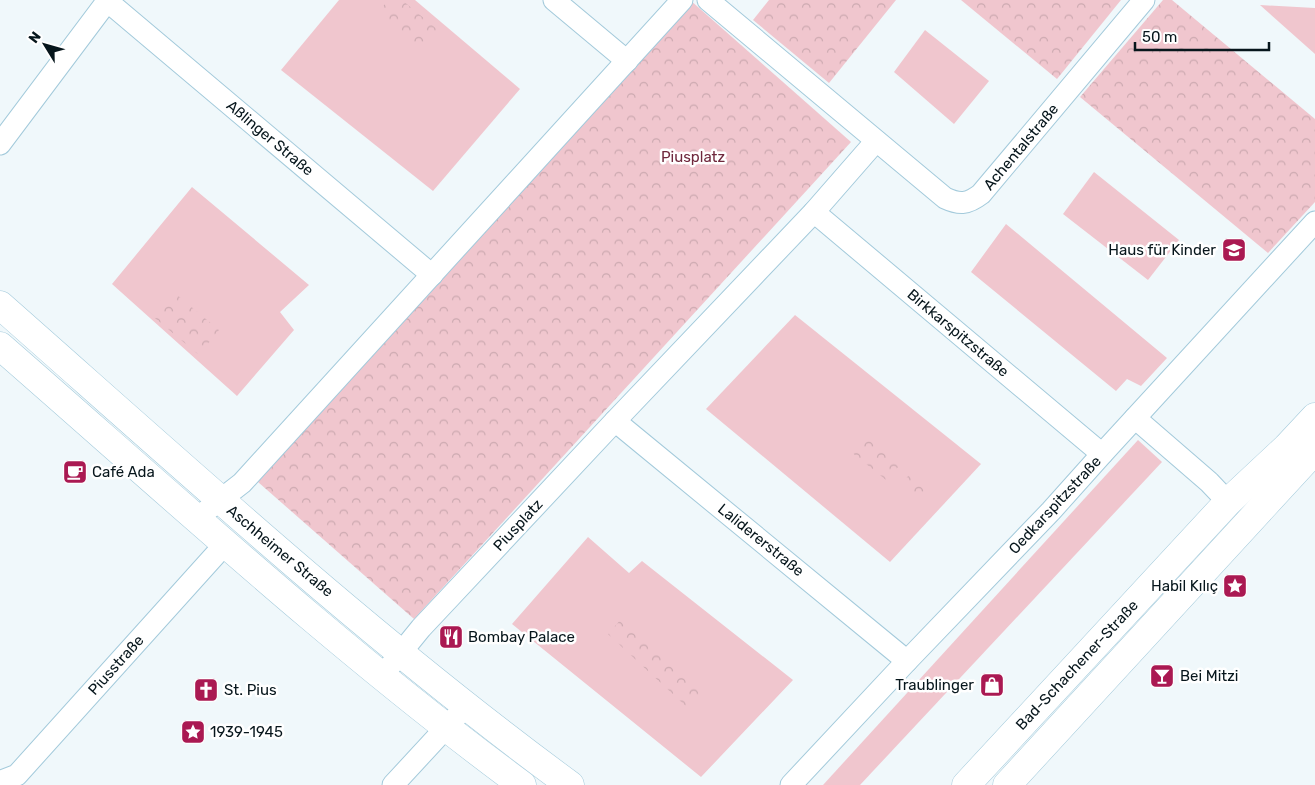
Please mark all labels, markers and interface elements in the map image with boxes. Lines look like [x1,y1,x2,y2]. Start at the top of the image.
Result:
north arrow [20,20,70,70]
scale bar [1135,20,1269,52]
text: N [25,28,45,47]
text: 50 m [1142,28,1177,46]
street label: Aßlinger Straße [223,96,317,180]
street label: Achentalstraße [980,100,1062,194]
park label: Piusplatz [661,148,725,166]
school or university icon: Haus für Kinder [1221,237,1247,263]
place label: Haus für Kinder [1108,241,1216,259]
street label: Birkkarspitzstraße [904,285,1012,381]
street label: Oedkarspitzstraße [1005,452,1105,558]
cafe icon: Café Ada [62,459,88,485]
place label: Café Ada [92,463,155,481]
street label: Piusplatz [490,495,547,555]
street label: Lalidererstraße [714,500,808,580]
street label: Aschheimer Straße [223,501,337,601]
place icon: Habil Kılıç [1222,573,1248,599]
place label: Habil Kılıç [1151,577,1218,595]
street label: Bad-Schachener-Straße [1012,596,1142,734]
restaurant icon: Bombay Palace [438,624,464,650]
place label: Bombay Palace [468,628,575,646]
street label: Piusstraße [84,631,148,699]
bar icon: Bei Mitzi [1149,663,1175,689]
place label: Bei Mitzi [1180,667,1238,685]
shop icon: Traublinger [979,672,1005,698]
place label: Traublinger [895,676,974,694]
church icon: St. Pius [193,677,219,703]
place label: St. Pius [224,681,277,699]
place icon: 1939-1945 [180,719,206,745]
place label: 1939-1945 [210,723,283,741]

